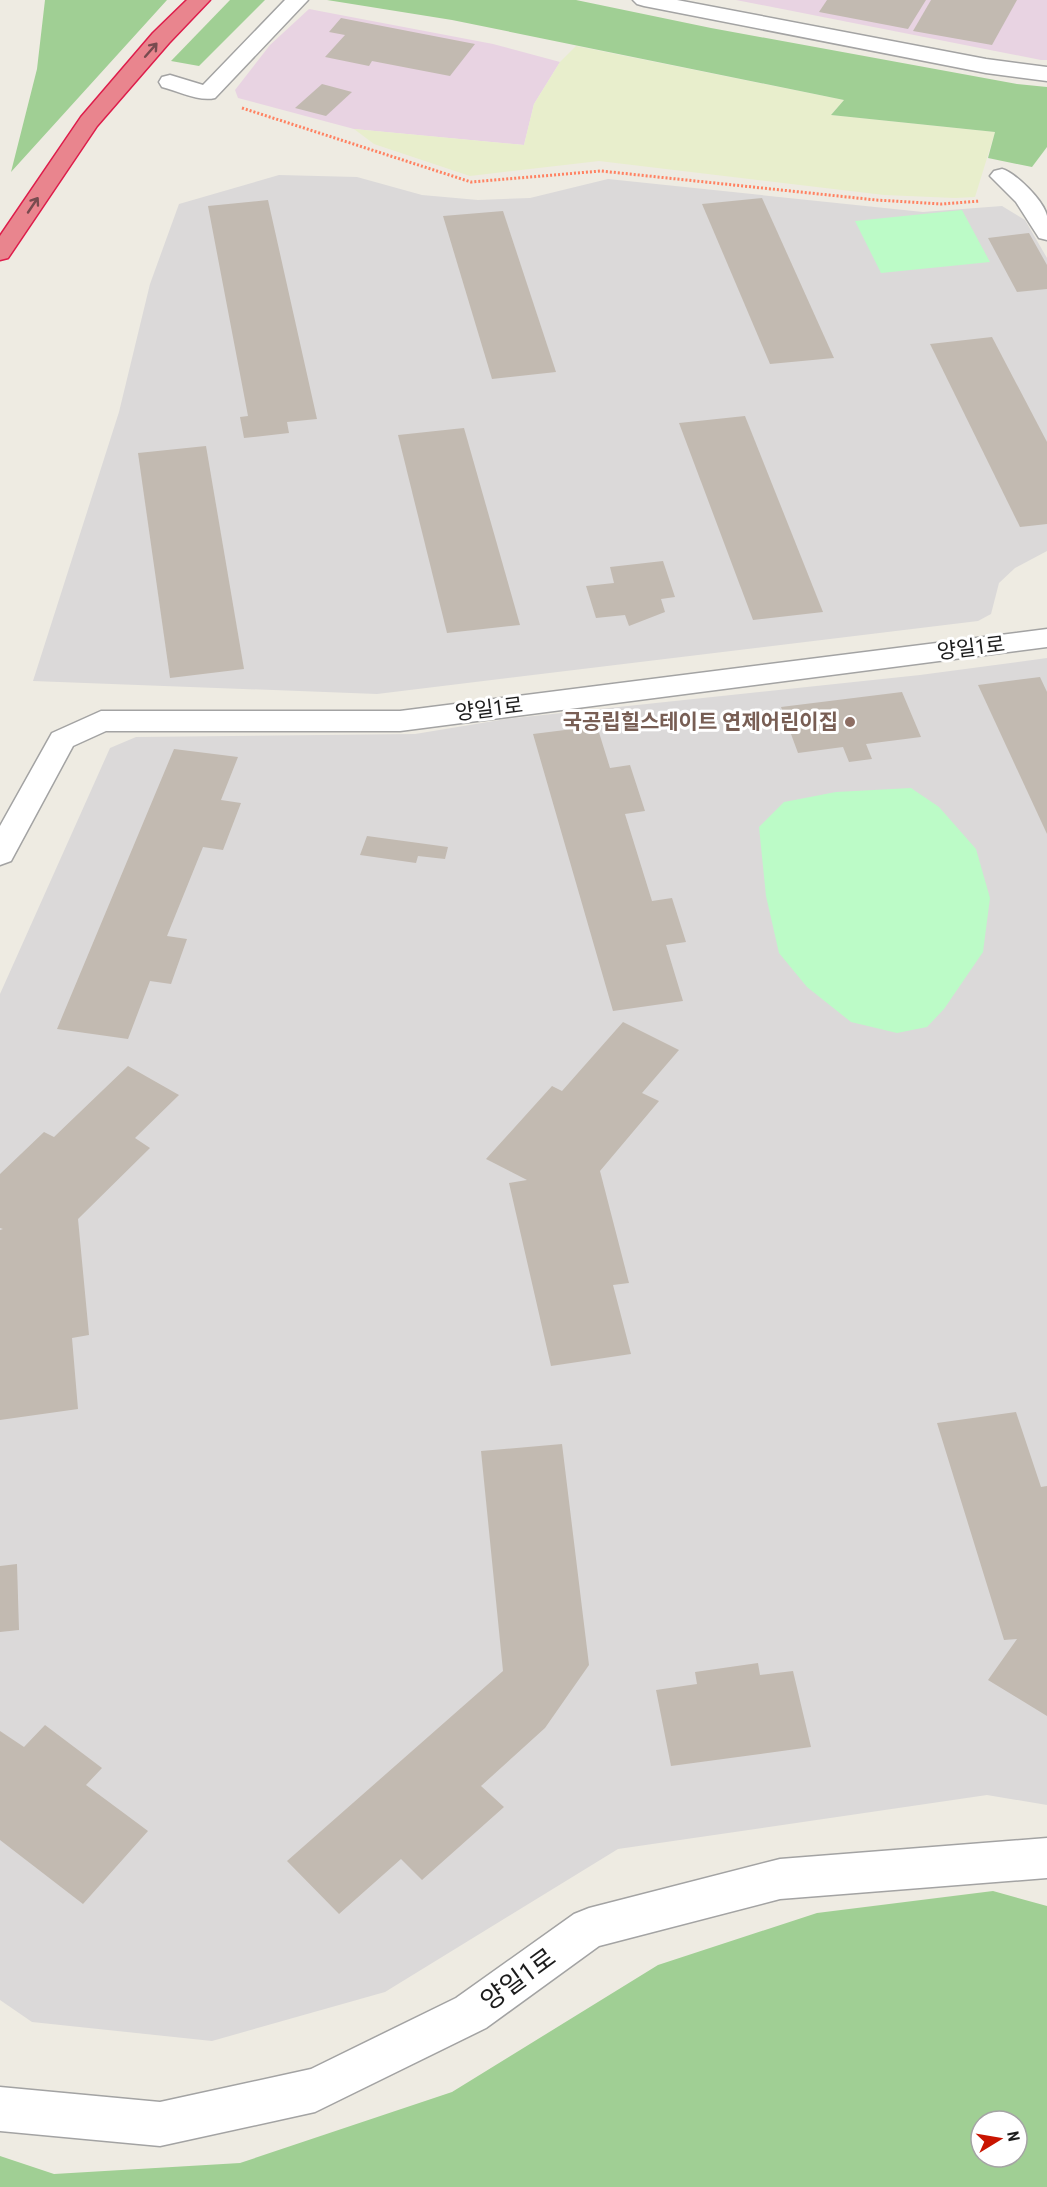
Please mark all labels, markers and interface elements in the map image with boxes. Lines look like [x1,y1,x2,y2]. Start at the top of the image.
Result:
one-way arrow [144,43,158,58]
one-way arrow [27,197,39,213]
street label: 양일1로 [936,632,1006,664]
street label: 양일1로 [454,693,524,725]
place label: 국공립힐스테이트 연제어린이집 [563,710,838,734]
marker: 국공립힐스테이트 연제어린이집 [843,715,857,729]
street label: 양일1로 [475,1942,561,2016]
north arrow [969,2109,1029,2169]
text: N [1003,2130,1023,2143]

